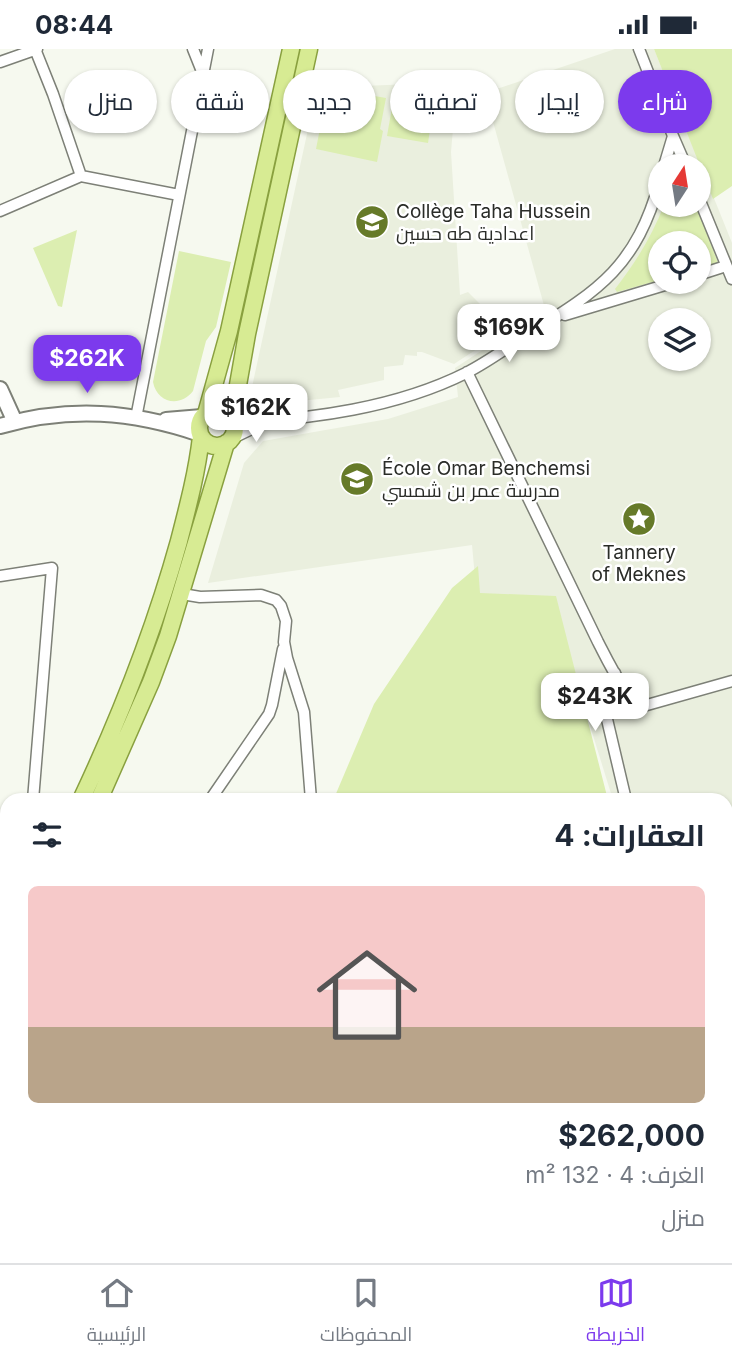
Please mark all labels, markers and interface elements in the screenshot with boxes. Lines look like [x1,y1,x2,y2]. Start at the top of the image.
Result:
text: 08:44 [35,9,113,40]
chip: منزل [64,70,157,133]
chip: شقة [171,70,269,133]
chip: جديد [283,70,376,133]
chip: تصفية [390,70,501,133]
chip: إيجار [515,70,604,133]
chip: شراء [618,70,712,133]
north arrow [648,154,710,217]
map controls [648,154,711,371]
place label: Collège Taha Hussein اعدادية طه حسين [396,200,591,245]
school or university icon: Collège Taha Hussein اعدادية طه حسين [353,203,391,241]
button: locate [648,231,711,294]
pin: $169K [460,305,558,364]
button: layers [648,308,711,371]
text: $169K [473,313,545,341]
pin: $262K [38,335,136,395]
text: $262K [49,344,125,372]
pin: $162K [207,385,305,444]
text: $162K [221,393,291,421]
place label: École Omar Benchemsi مدرسة عمر بن شمسي [382,456,590,505]
school or university icon: École Omar Benchemsi مدرسة عمر بن شمسي [338,460,376,498]
place icon: Tannery of Meknes [620,500,658,538]
place label: Tannery of Meknes [592,541,686,586]
pin: $243K [546,673,644,733]
text: $243K [557,682,633,710]
icon: filters [28,816,66,854]
text: العقارات: 4 [554,817,705,853]
icon: home [304,932,430,1058]
text: $262,000 [558,1117,705,1153]
text: الغرف: 4 · 132 m² [525,1161,705,1189]
text: منزل [661,1204,705,1232]
tab: الرئيسية [87,1274,146,1352]
tab: المحفوظات [320,1274,412,1352]
tab: الخريطة [586,1274,645,1352]

